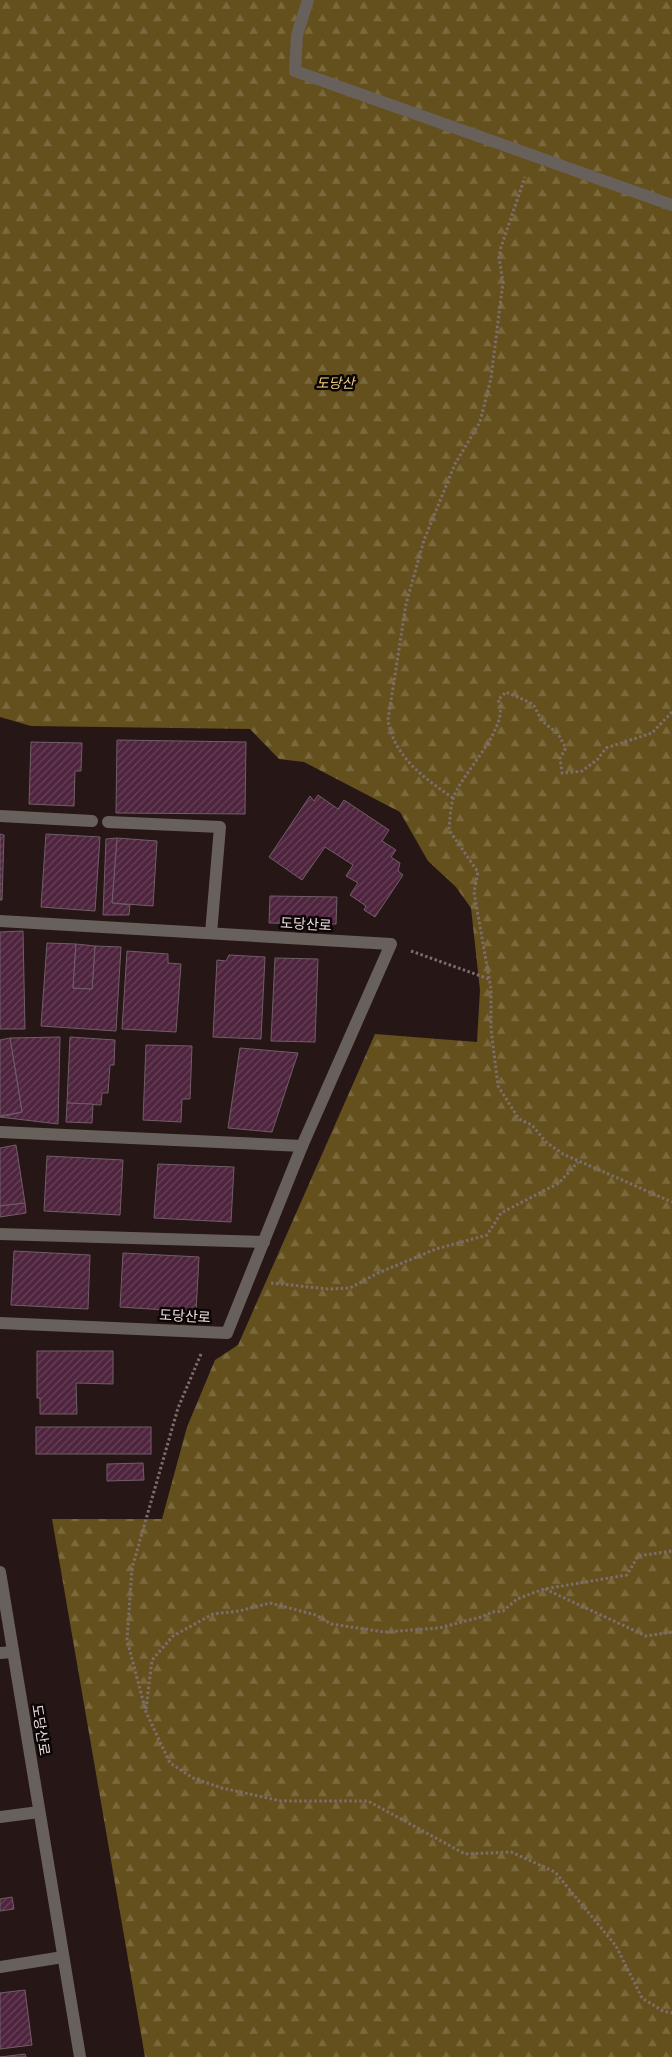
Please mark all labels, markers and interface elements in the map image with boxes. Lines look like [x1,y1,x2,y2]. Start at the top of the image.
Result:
park label: 도당산 [316,375,356,391]
street label: 도당산로 [280,915,332,933]
street label: 도당산로 [159,1307,211,1325]
street label: 도당산로 [29,1703,53,1757]

